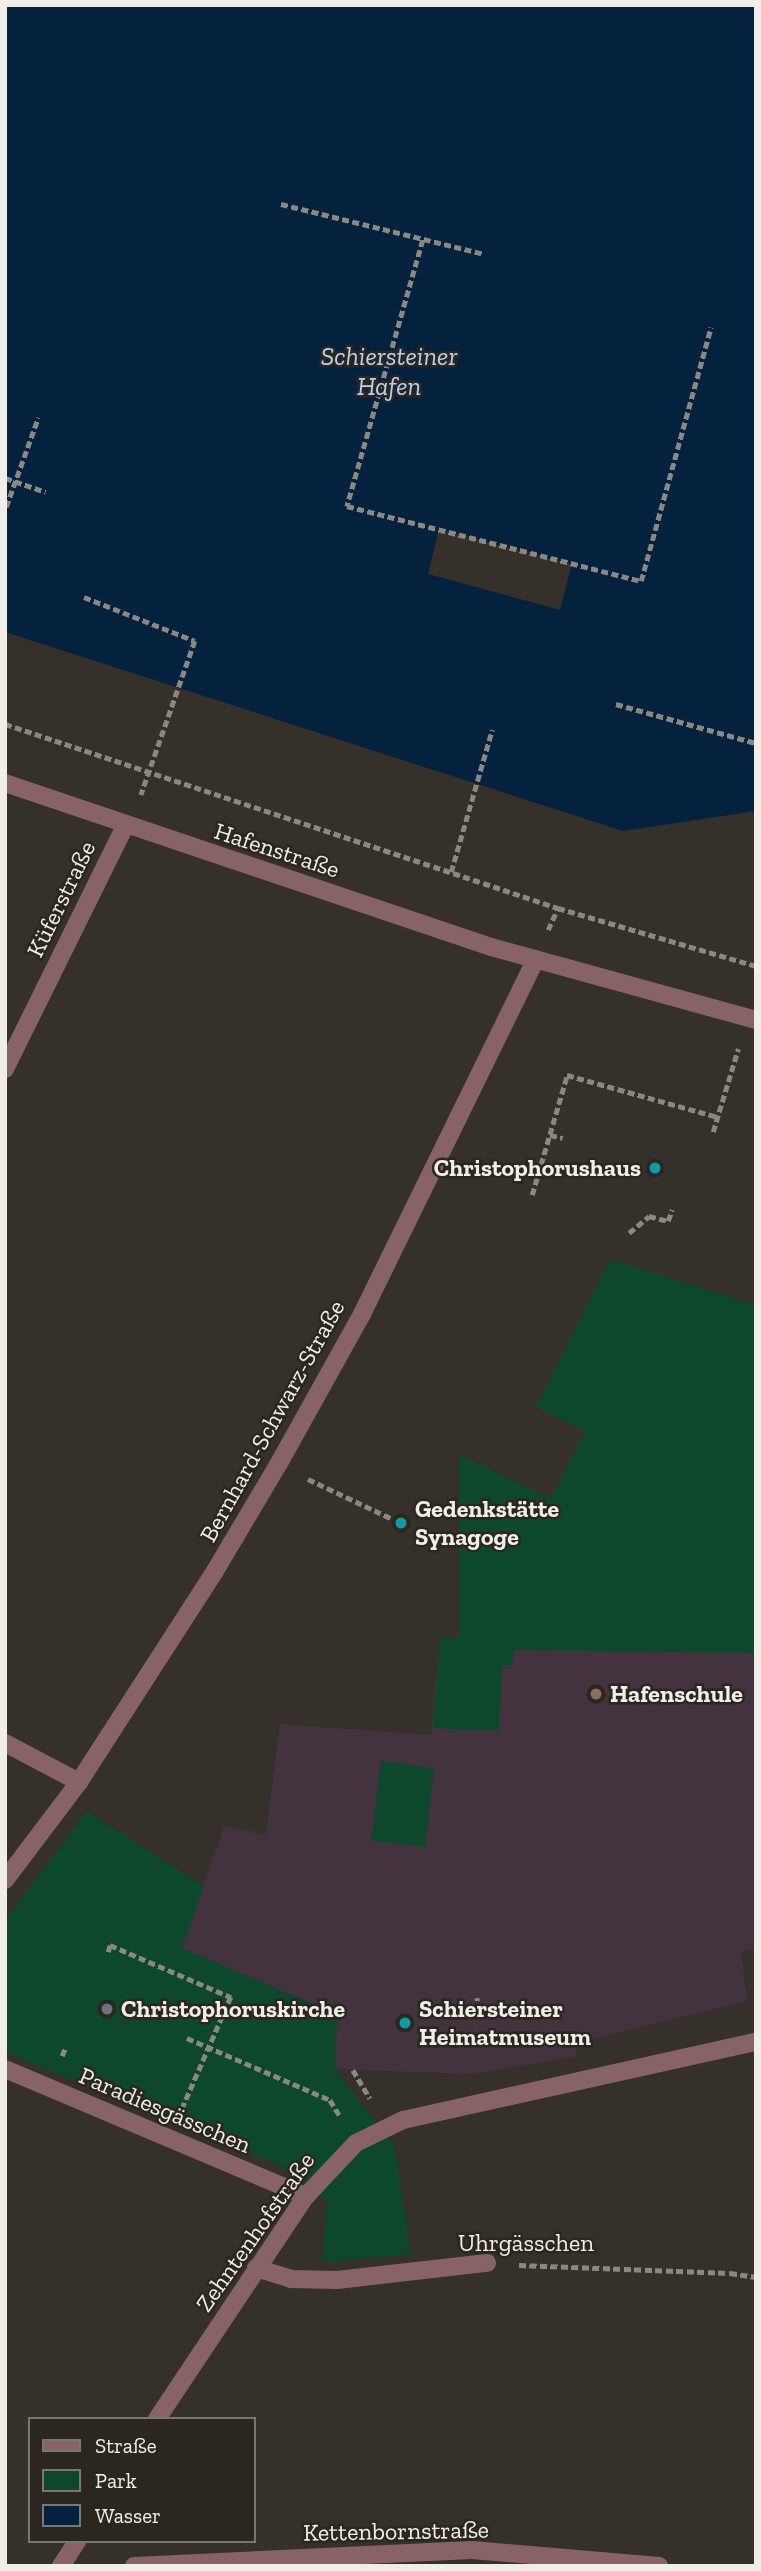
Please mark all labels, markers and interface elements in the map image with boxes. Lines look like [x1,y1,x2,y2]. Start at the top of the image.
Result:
water label: Schiersteiner Hafen [321,341,457,402]
street label: Hafenstraße [211,816,343,884]
street label: Küferstraße [21,836,101,962]
place label: Christophorushaus [434,1154,641,1182]
marker: Christophorushaus [647,1160,663,1176]
street label: Bernhard-Schwarz-Straße [193,1295,351,1547]
place label: Gedenkstätte Synagoge [415,1495,559,1551]
marker: Gedenkstätte Synagoge [393,1515,409,1531]
place label: Hafenschule [610,1680,743,1708]
marker: Hafenschule [588,1686,604,1702]
place label: Christophoruskirche [121,1995,345,2023]
place label: Schiersteiner Heimatmuseum [419,1995,591,2051]
marker: Christophoruskirche [99,2001,115,2017]
marker: Schiersteiner Heimatmuseum [397,2015,413,2031]
street label: Paradiesgässchen [75,2061,255,2159]
street label: Zehntenhofstraße [189,2147,321,2317]
street label: Uhrgässchen [458,2229,594,2257]
legend [28,2417,256,2543]
text: Straße [95,2433,157,2458]
text: Park [95,2468,137,2493]
text: Wasser [95,2503,161,2528]
street label: Kettenbornstraße [303,2515,489,2547]

